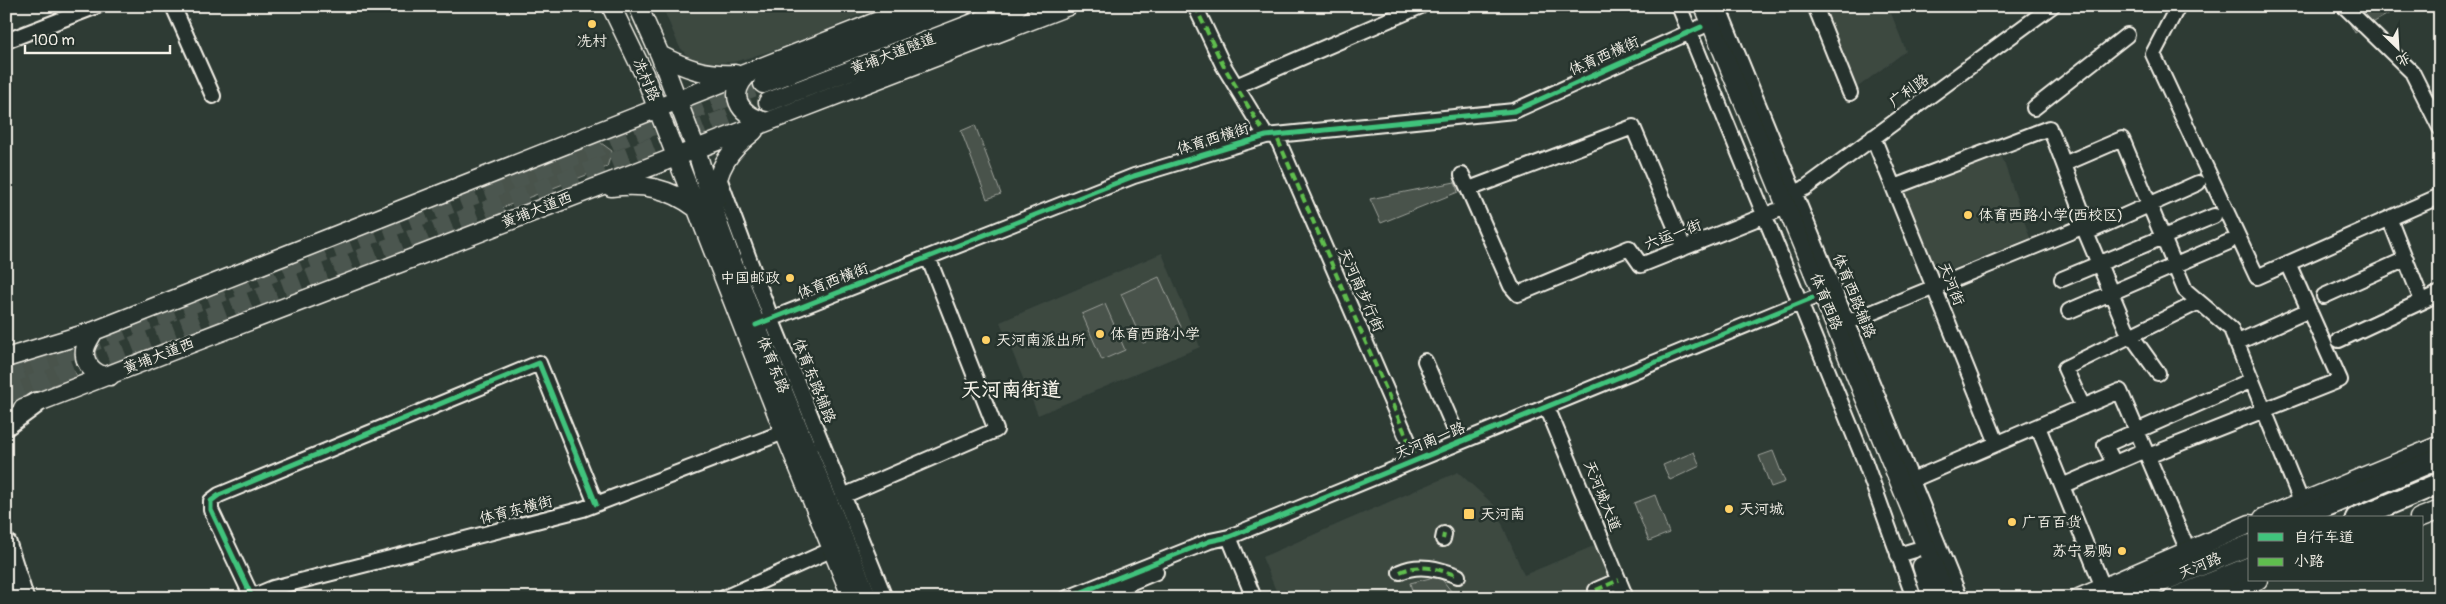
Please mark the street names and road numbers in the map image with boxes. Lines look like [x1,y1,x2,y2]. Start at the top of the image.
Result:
street label: 黄埔大道隧道 [848,29,938,79]
street label: 体育西横街 [1566,32,1642,80]
street label: 冼村路 [628,56,664,104]
street label: 广利路 [1885,70,1933,112]
street label: 体育西横街 [1174,119,1252,159]
street label: 黄埔大道西 [499,188,575,232]
street label: 六运一街 [1642,215,1704,255]
street label: 天河南步行街 [1334,245,1388,335]
street label: 体育西路辅路 [1828,251,1880,341]
street label: 体育西横街 [795,259,871,303]
street label: 天河街 [1934,260,1968,308]
street label: 体育西路 [1806,271,1846,333]
street label: 黄埔大道西 [121,334,197,378]
street label: 体育东路 [753,334,793,396]
street label: 体育东路辅路 [788,336,840,426]
street label: 天河南一路 [1392,418,1468,464]
street label: 天河城大道 [1579,458,1625,534]
street label: 体育东横街 [477,492,555,528]
street label: 天河路 [2176,548,2224,584]

